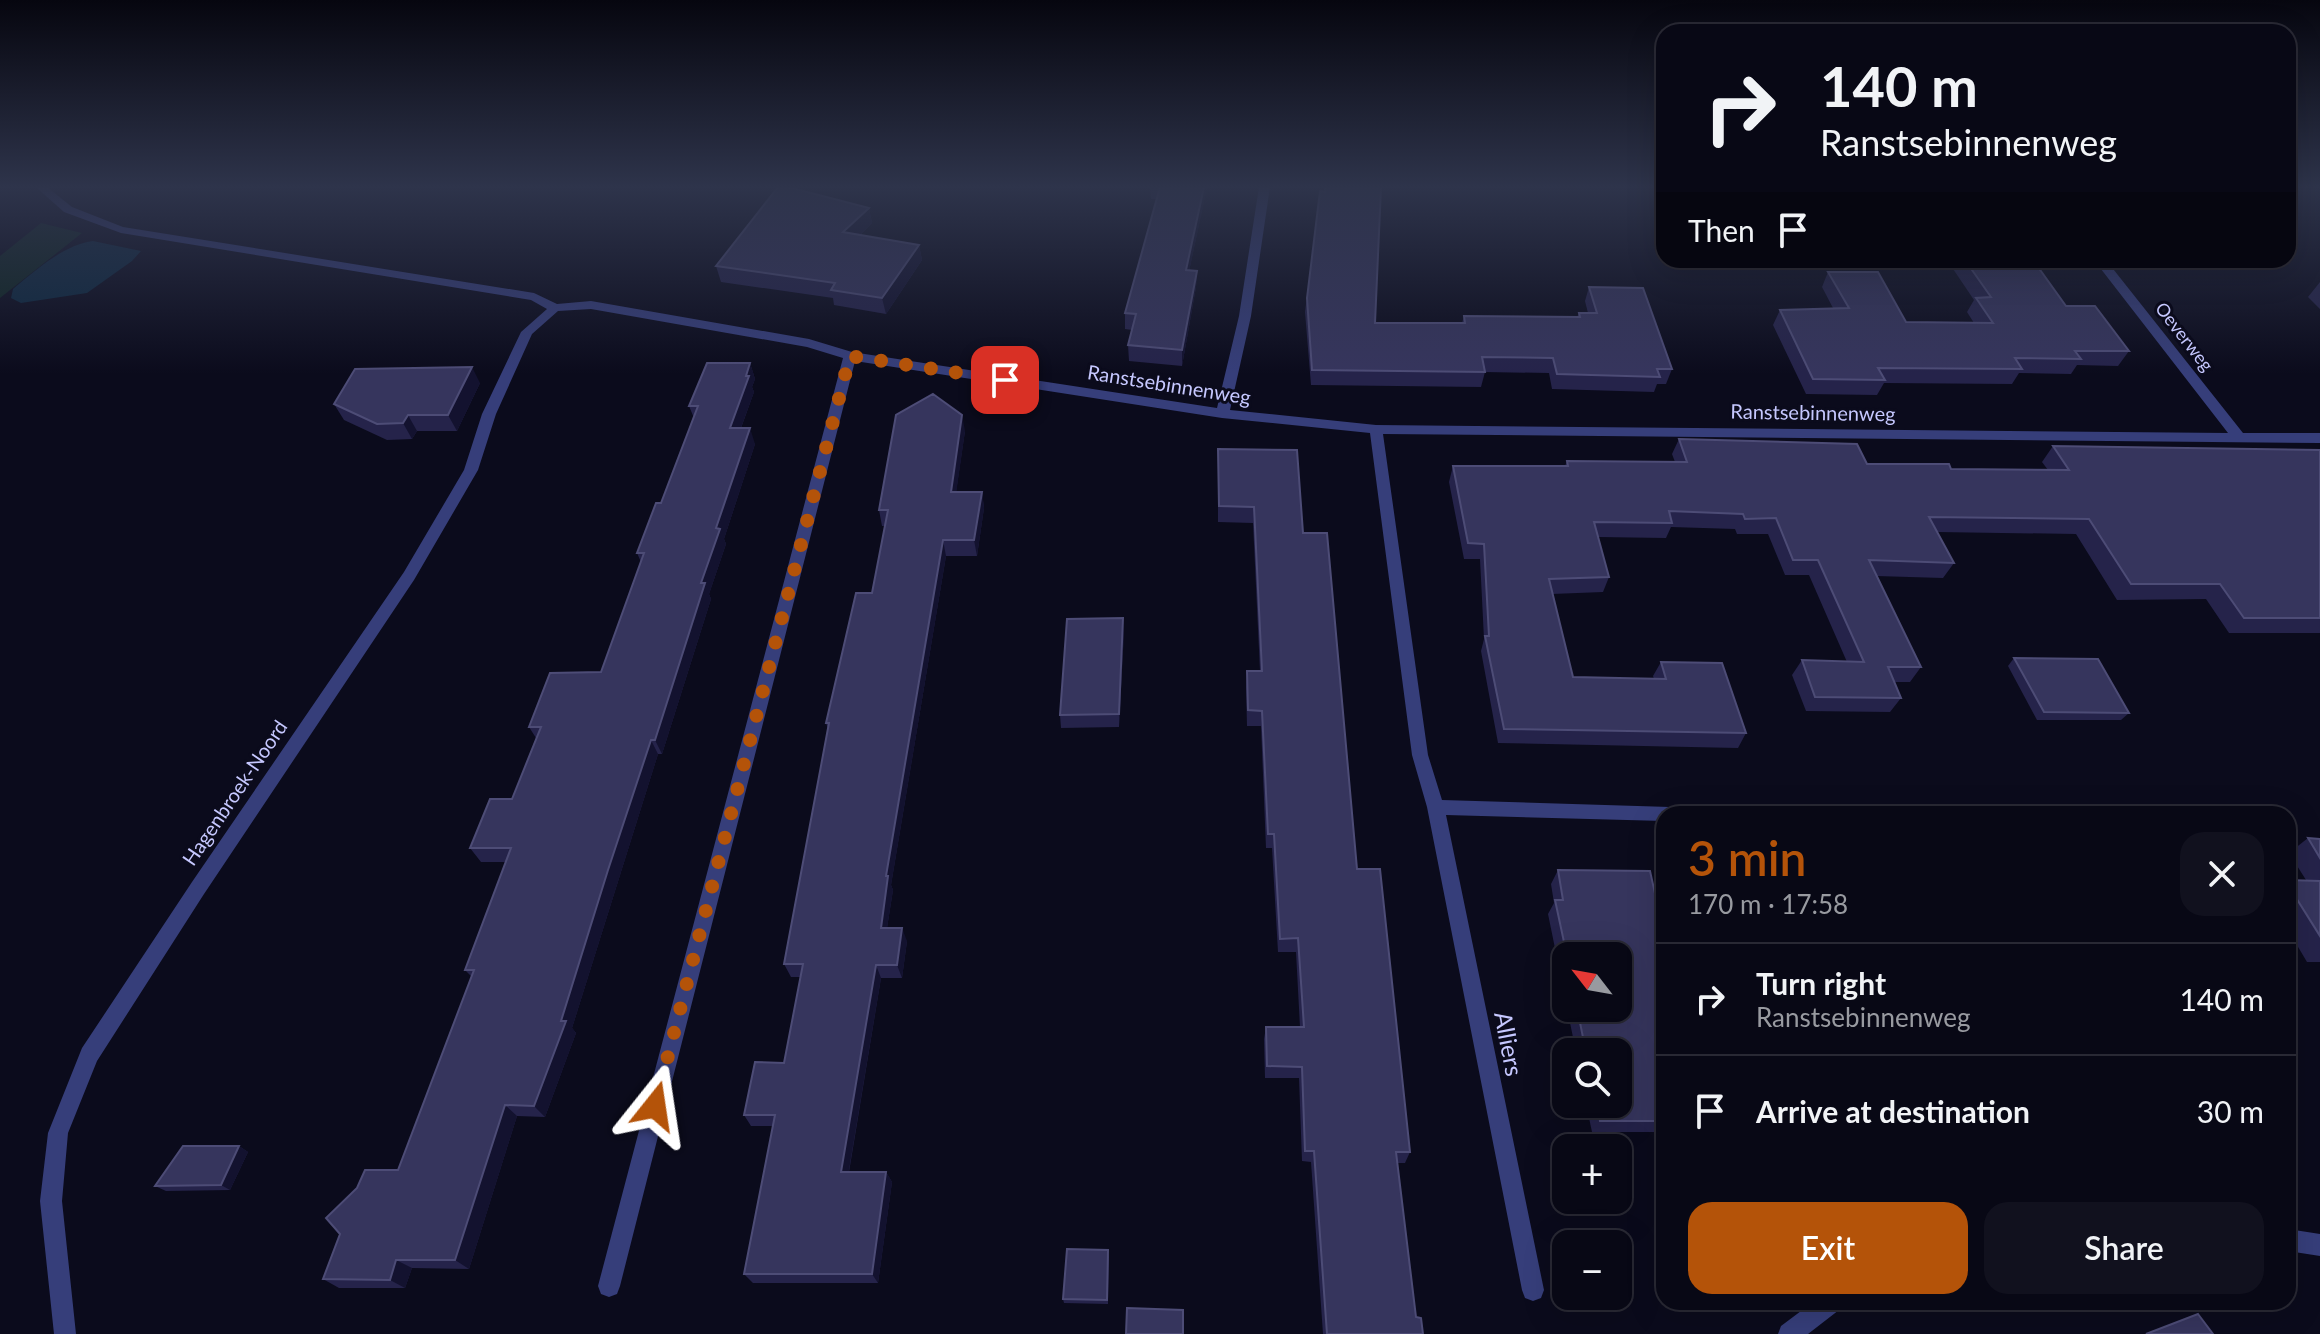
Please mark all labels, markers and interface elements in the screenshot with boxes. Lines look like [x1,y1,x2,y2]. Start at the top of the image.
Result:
text: 140 m [1820,52,1978,119]
icon: right [1688,56,1792,160]
text: Ranstsebinnenweg [1820,120,2117,164]
icon: arrive [1771,208,1815,252]
text: Then [1688,212,1755,248]
street label: Oeverweg [2151,297,2219,375]
pin [971,346,1039,414]
icon: arrive [983,358,1027,402]
street label: Ranstsebinnenweg [1086,359,1253,409]
street label: Ranstsebinnenweg [1730,399,1896,425]
street label: Hagenbroek-Noord [177,715,292,869]
text: 3 min [1688,829,1806,886]
button: close [2180,832,2264,916]
text: 170 m · 17:58 [1688,888,1848,920]
north arrow [1552,942,1632,1022]
map controls [1552,942,1632,1310]
text: Turn right [1756,965,1886,1001]
icon: right [1688,977,1732,1021]
text: 140 m [2179,981,2264,1017]
text: Ranstsebinnenweg [1756,1001,1971,1033]
street label: Alliers [1489,1009,1530,1078]
button: search [1552,1038,1632,1118]
position arrow [613,1064,697,1148]
icon: arrive [1688,1089,1732,1133]
text: Arrive at destination [1756,1093,2030,1129]
text: 30 m [2197,1093,2264,1129]
button: + [1552,1134,1632,1214]
button: Exit [1688,1202,1968,1294]
button: Share [1984,1202,2264,1294]
button: − [1552,1230,1632,1310]

